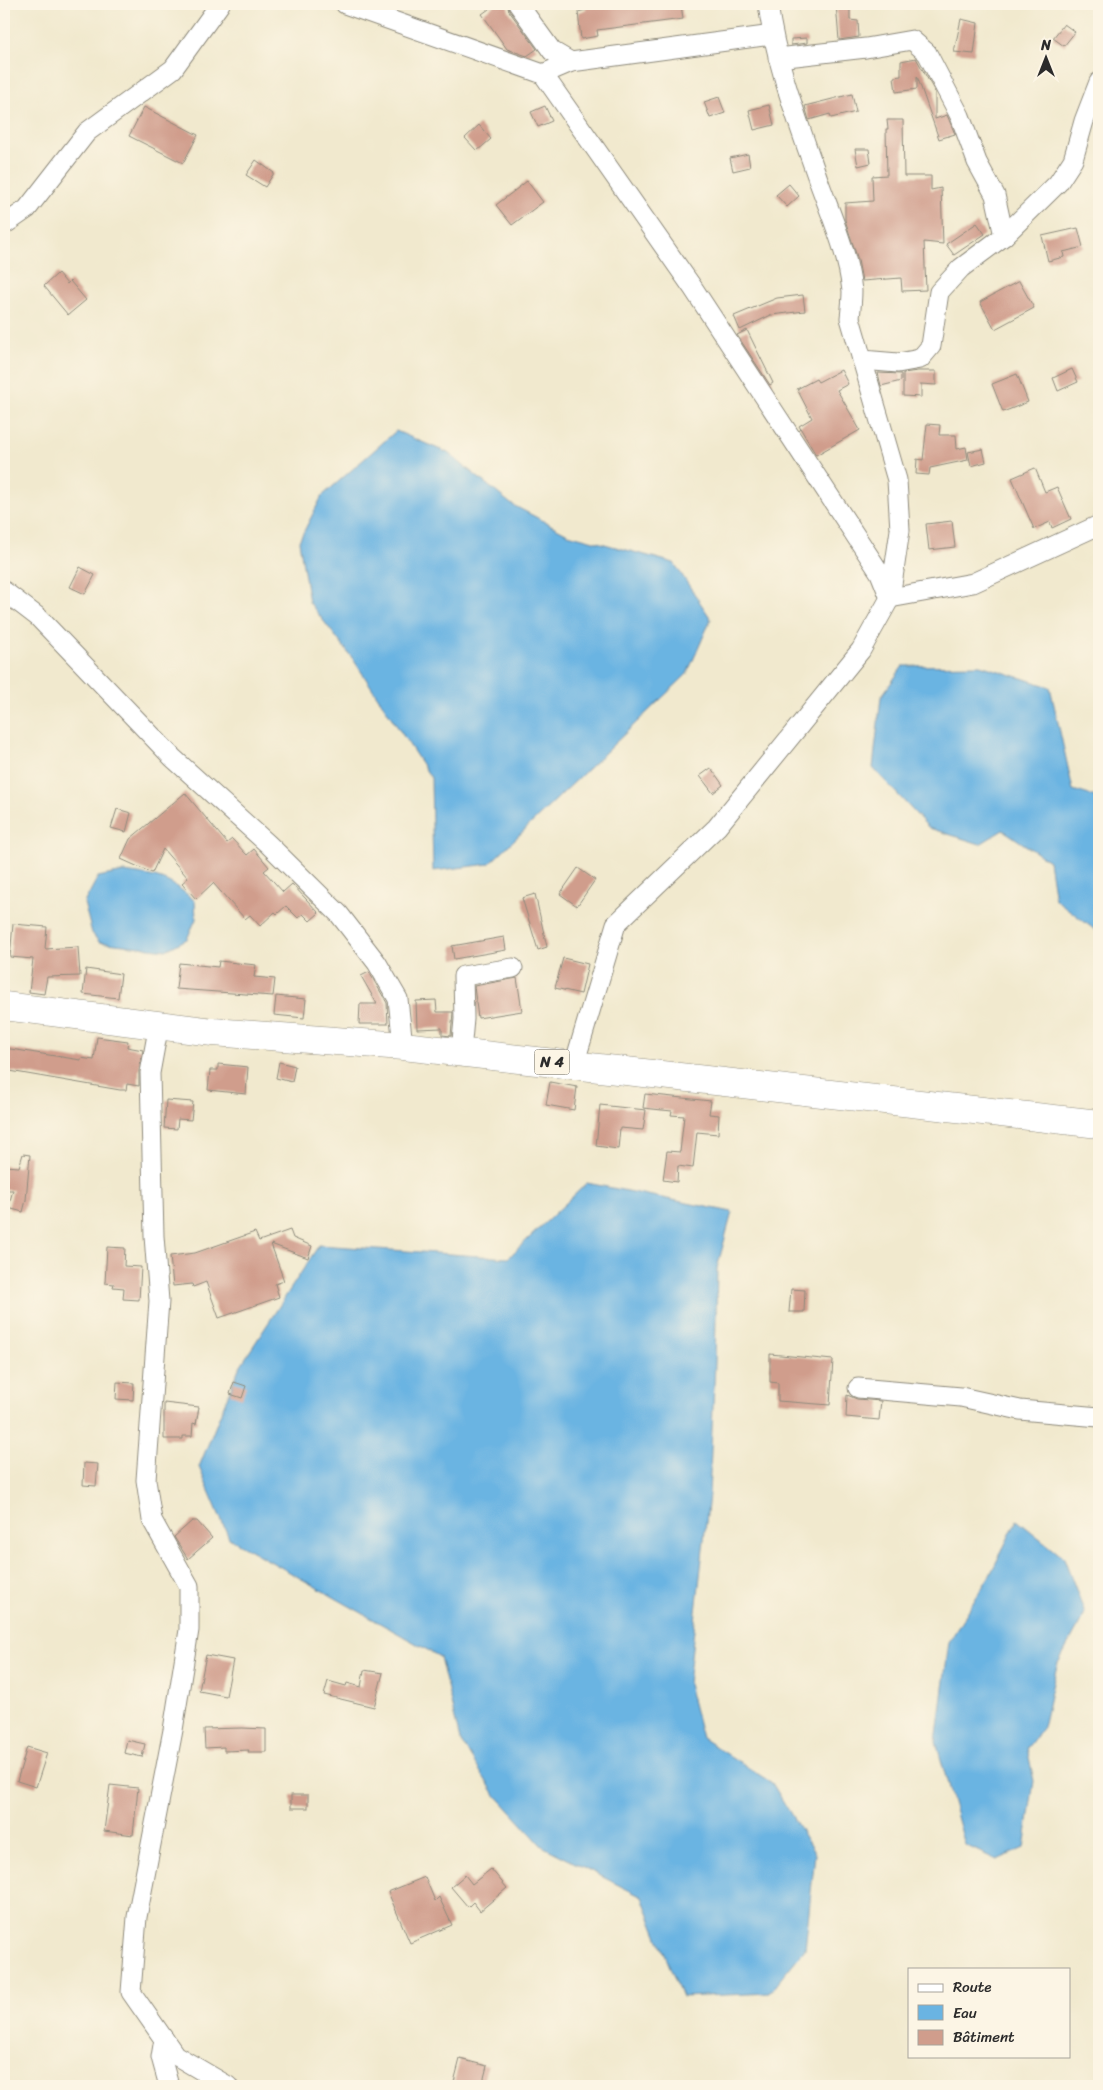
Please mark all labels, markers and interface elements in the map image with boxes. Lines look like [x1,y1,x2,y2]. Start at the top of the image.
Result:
north arrow [1020,32,1070,82]
text: N [1040,33,1051,58]
road number: N 4 [534,1050,570,1074]
legend [908,1968,1070,2058]
text: Route [953,1974,992,2000]
text: Eau [953,2000,977,2026]
text: Bâtiment [953,2024,1015,2050]

